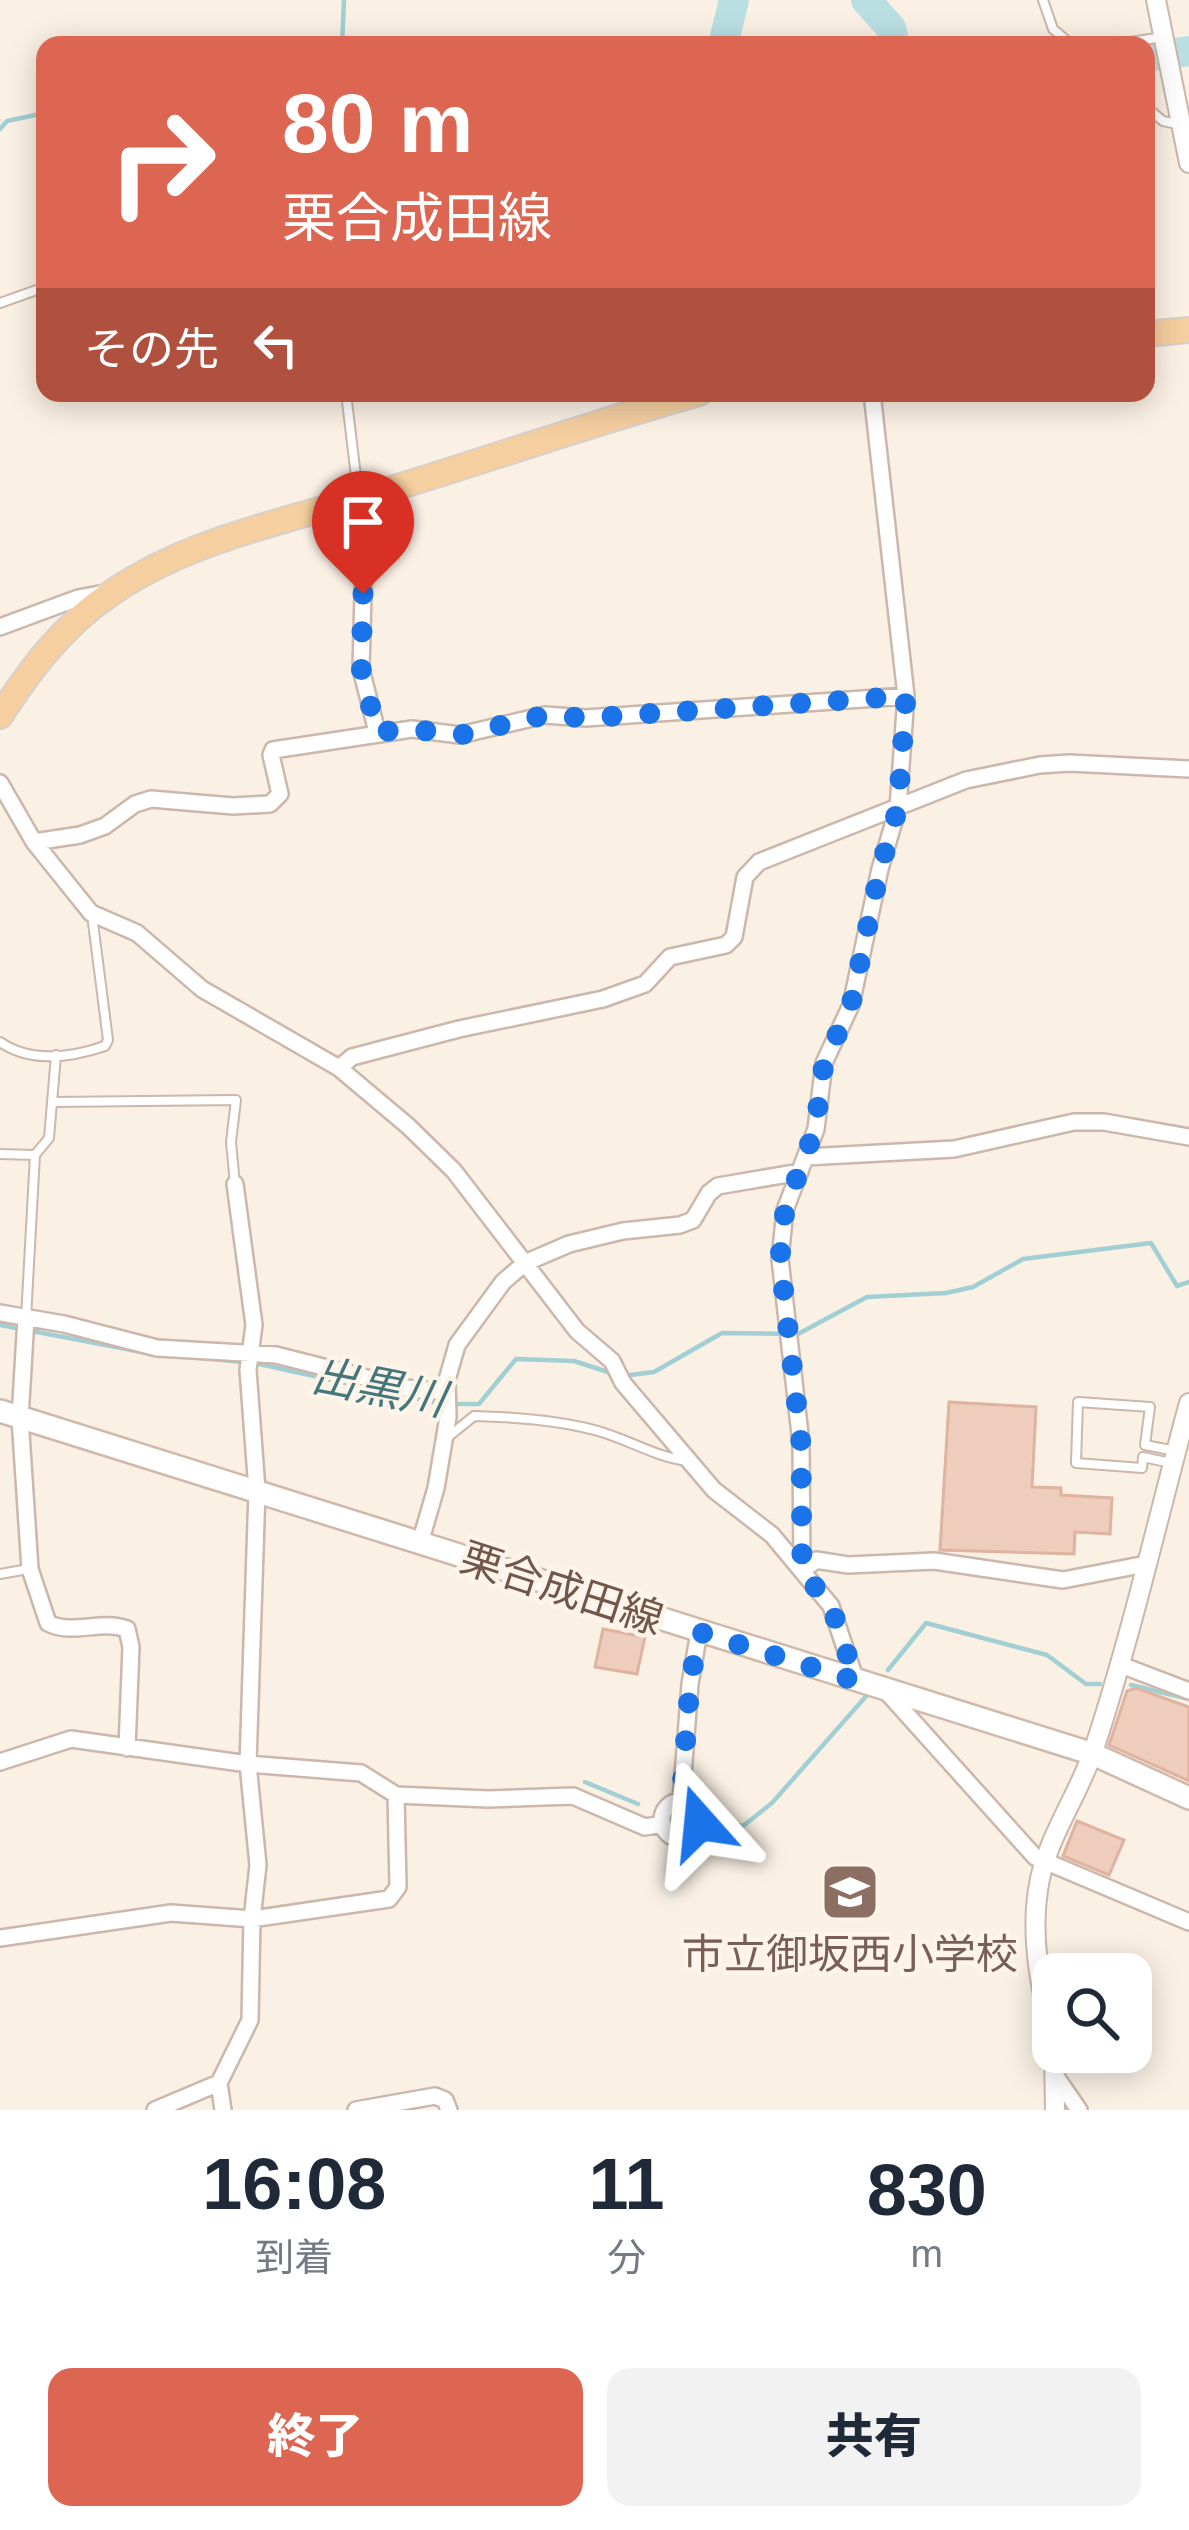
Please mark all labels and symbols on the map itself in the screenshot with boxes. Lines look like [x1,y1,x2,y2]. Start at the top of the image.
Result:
pin [312,471,414,594]
water label: 出黒川 [308,1350,454,1426]
street label: 栗合成田線 [455,1534,669,1643]
position arrow [637,1760,763,1886]
school or university icon: 市立御坂西小学校 [819,1861,881,1923]
place label: 市立御坂西小学校 [682,1931,1018,1978]

